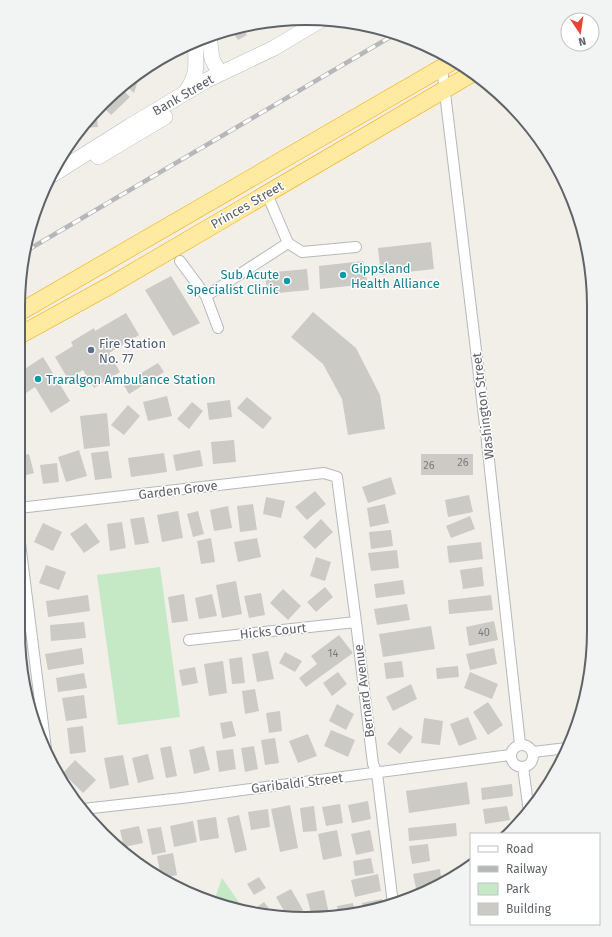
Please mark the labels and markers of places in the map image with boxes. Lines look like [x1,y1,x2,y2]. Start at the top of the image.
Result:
place label: Gippsland Health Alliance [351,261,440,291]
place label: Sub Acute Specialist Clinic [186,267,279,297]
marker: Gippsland Health Alliance [338,270,348,280]
marker: Sub Acute Specialist Clinic [282,276,292,286]
place label: Fire Station No. 77 [99,336,166,366]
marker: Fire Station No. 77 [86,345,96,355]
place label: Traralgon Ambulance Station [46,372,216,387]
marker: Traralgon Ambulance Station [33,374,43,384]

